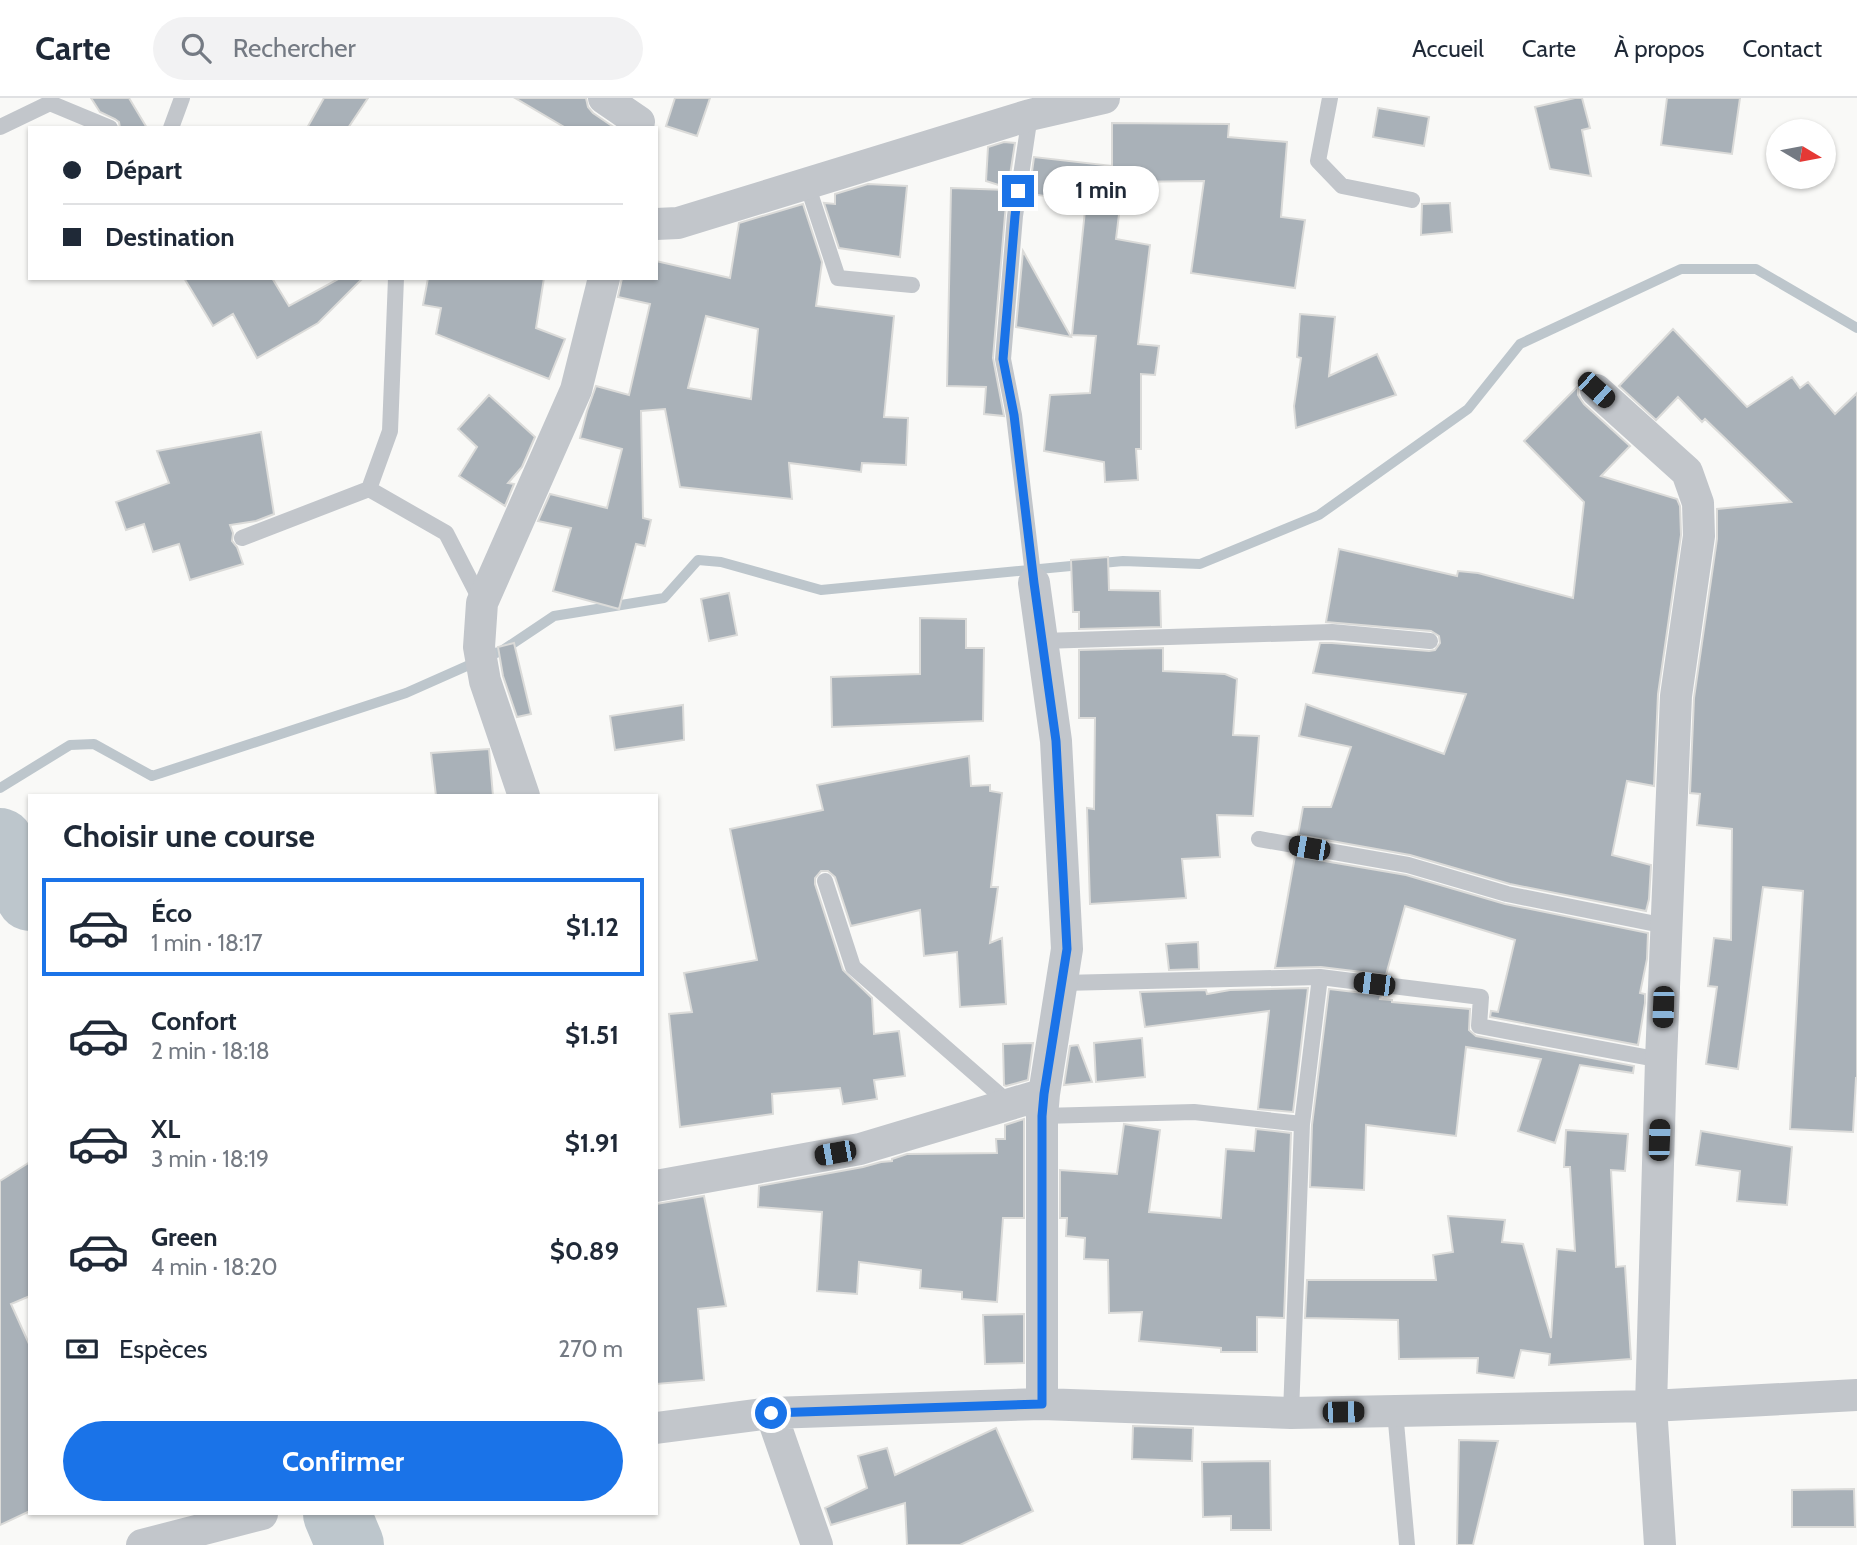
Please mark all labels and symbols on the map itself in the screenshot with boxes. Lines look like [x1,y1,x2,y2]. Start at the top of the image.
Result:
north arrow [1766,119,1836,189]
callout: 1 min [1042,166,1158,216]
route end [1002,175,1034,207]
car [1574,368,1619,412]
car [1287,834,1332,862]
car [1352,971,1397,997]
car [1652,986,1675,1028]
car [1648,1119,1671,1161]
car [813,1139,858,1167]
route start [755,1397,787,1429]
car [1322,1401,1365,1423]

